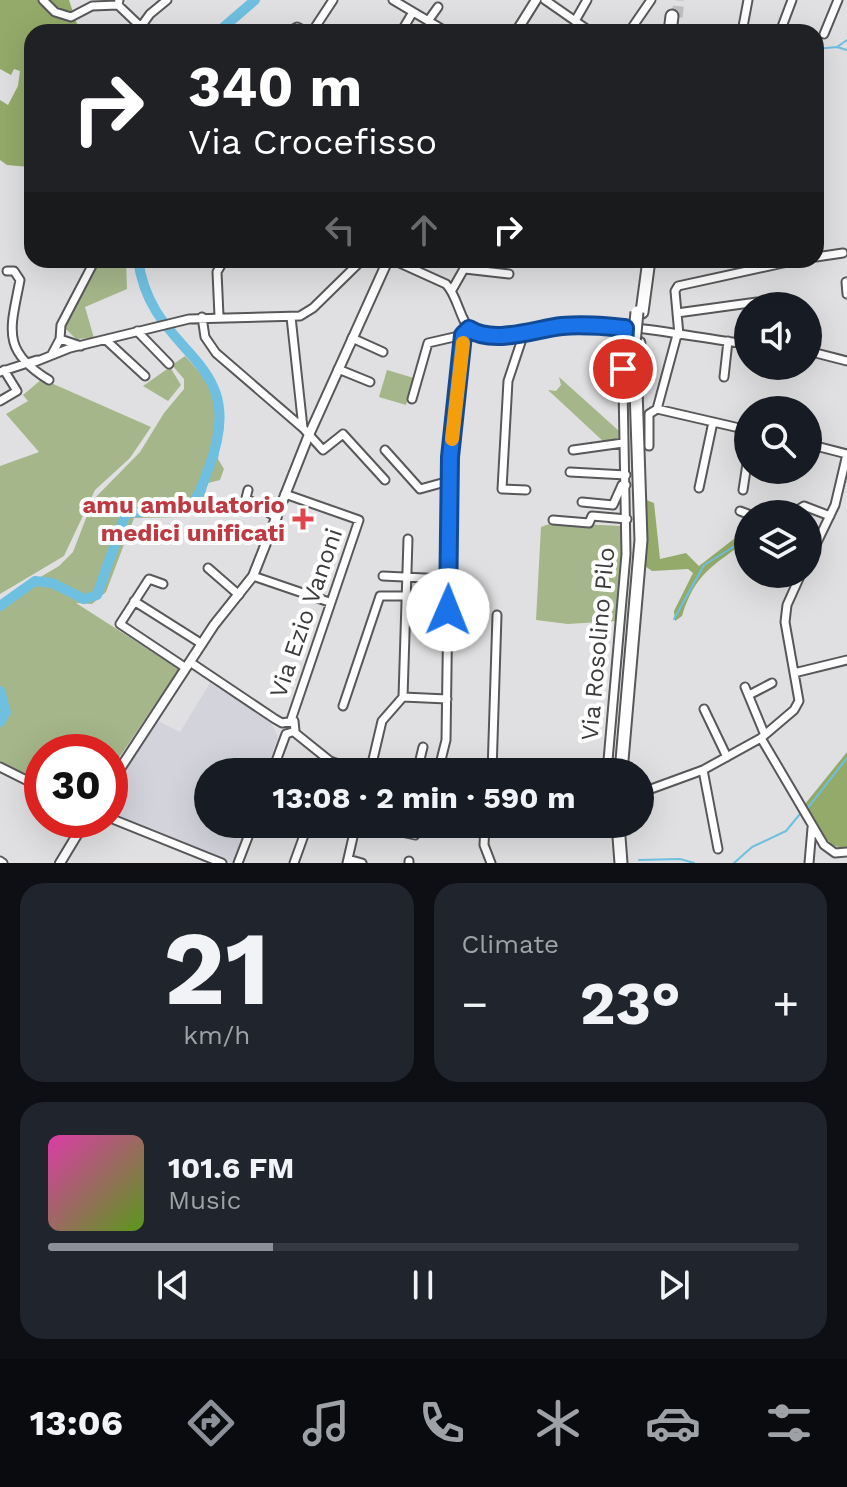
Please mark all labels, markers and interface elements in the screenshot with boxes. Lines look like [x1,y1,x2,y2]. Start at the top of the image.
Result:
text: 340 m [188,54,362,120]
icon: right [56,56,160,160]
text: Via Crocefisso [188,121,437,163]
icon: left [318,208,362,252]
icon: ahead [402,208,446,252]
icon: right [486,208,530,252]
map controls [734,292,822,588]
button: sound [734,292,822,380]
pin [589,335,657,403]
icon: arrive [601,347,645,391]
button: search [734,396,822,484]
place label: amu ambulatorio medici unificati [82,491,285,547]
button: layers [734,500,822,588]
marker: amu ambulatorio medici unificati [292,508,314,530]
street label: Via Ezio Vanoni [264,524,348,702]
street label: Via Rosolino Pilo [576,546,620,742]
position arrow [406,568,490,652]
speed limit sign: 30 [24,734,128,838]
text: 13:08 · 2 min · 590 m [273,780,575,815]
text: 21 [163,907,270,1029]
text: Climate [462,929,559,959]
text: 23° [580,968,681,1039]
text: − [462,978,488,1030]
text: + [772,978,799,1030]
text: km/h [183,1020,250,1050]
text: 101.6 FM [168,1150,294,1185]
text: Music [168,1185,241,1215]
icon: previous [151,1263,195,1307]
icon: pause [401,1263,445,1307]
icon: next [652,1263,696,1307]
icon: directions [183,1395,239,1451]
icon: music [298,1395,354,1451]
icon: phone [414,1395,470,1451]
icon: climate [530,1395,586,1451]
icon: car [645,1395,701,1451]
icon: filters [761,1395,817,1451]
text: 13:06 [30,1402,123,1444]

